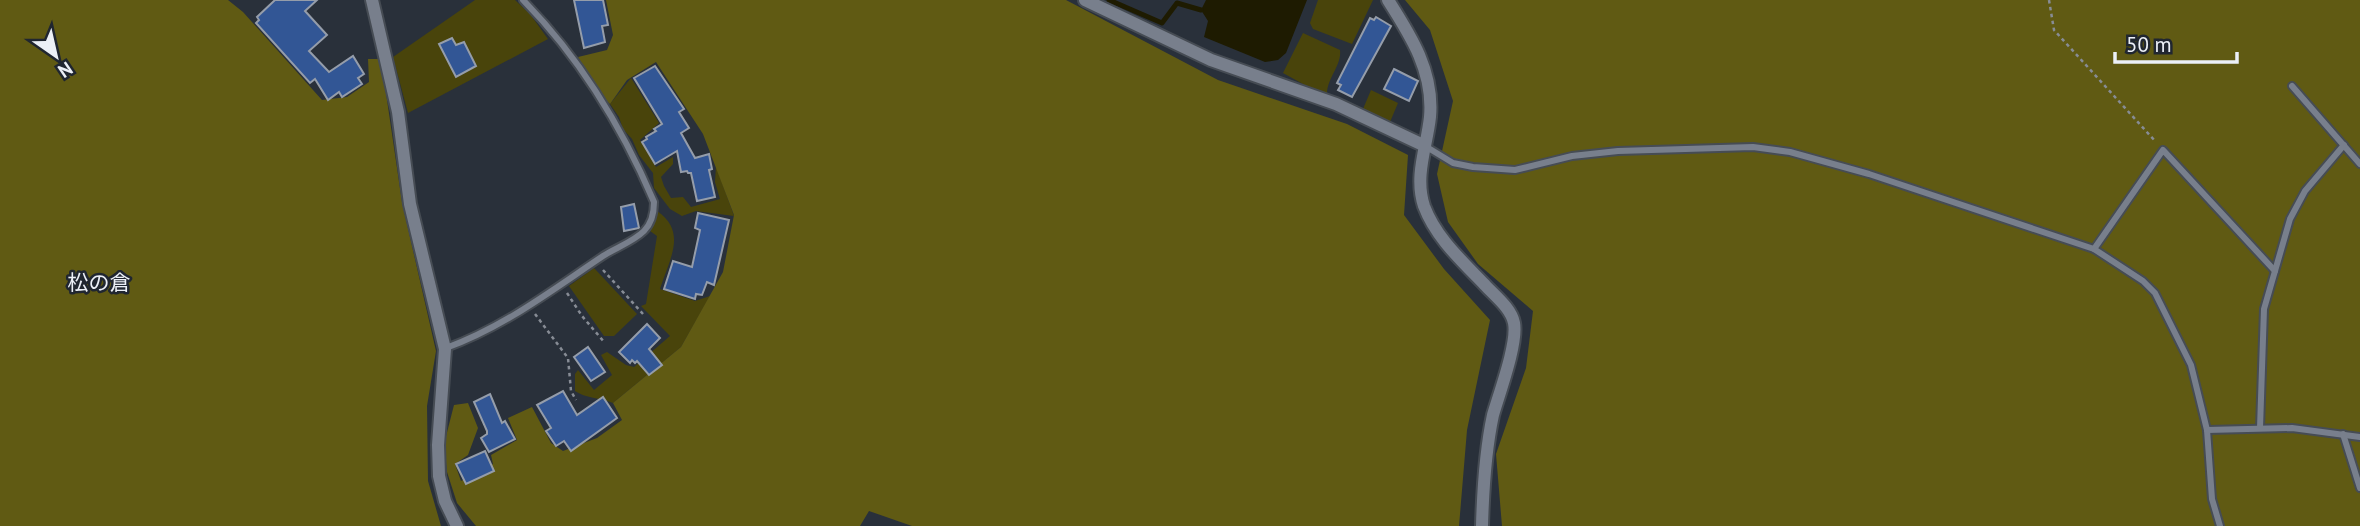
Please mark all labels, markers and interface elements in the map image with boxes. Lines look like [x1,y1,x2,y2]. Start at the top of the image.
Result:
north arrow [21,21,91,91]
scale bar [2115,21,2238,65]
text: 50 m [2126,31,2172,58]
text: N [54,57,77,84]
district label: 松の倉 [68,269,131,296]

